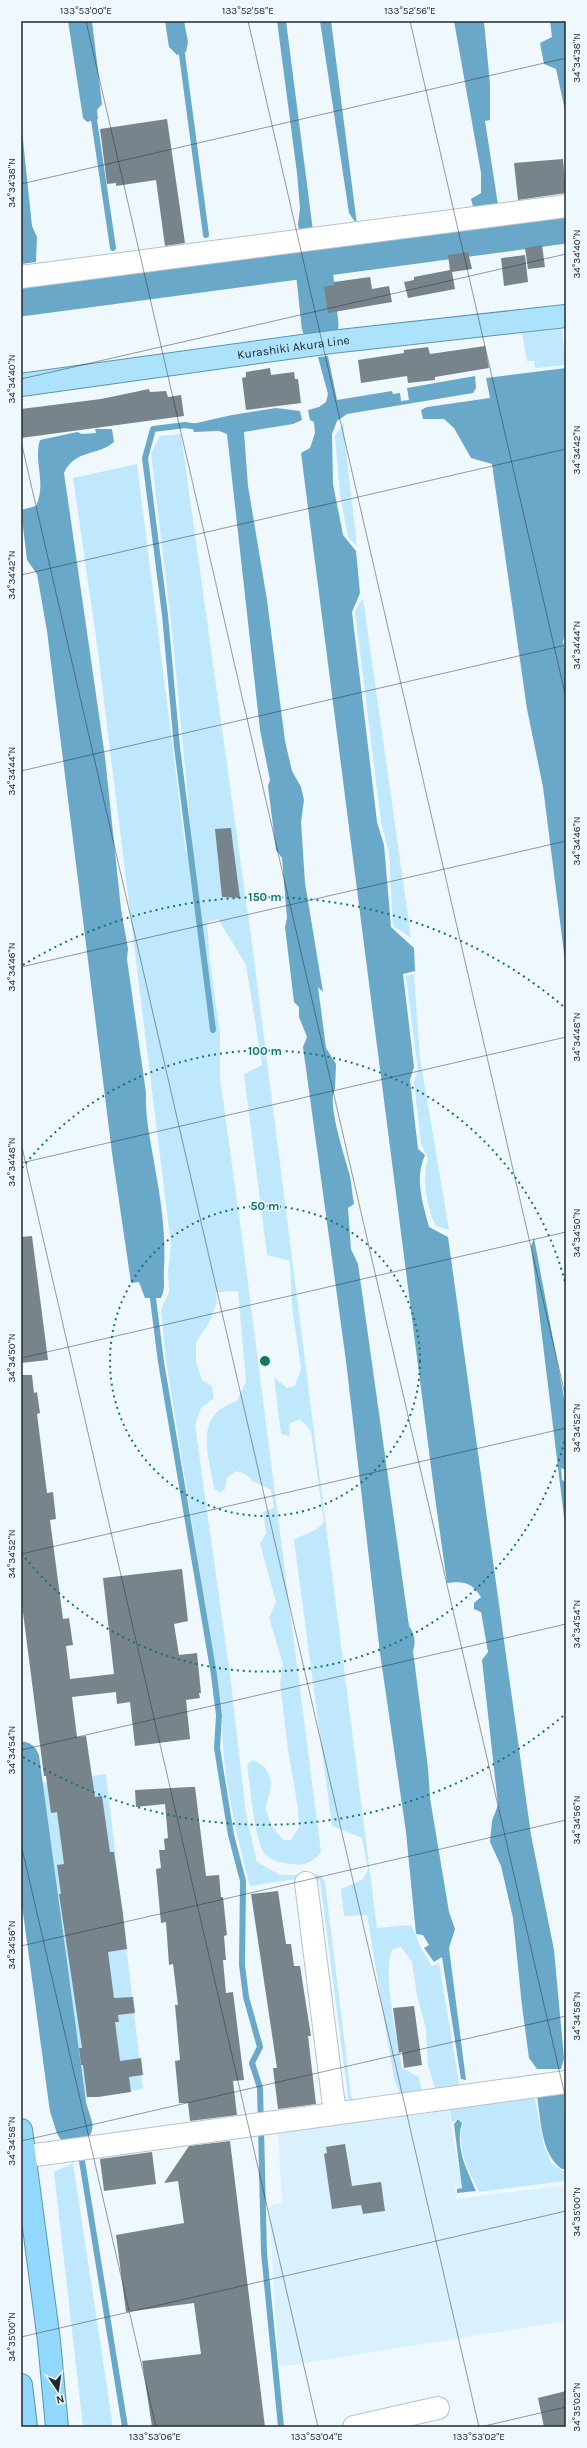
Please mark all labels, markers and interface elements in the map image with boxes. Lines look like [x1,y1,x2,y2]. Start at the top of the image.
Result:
text: 133°53'00"E [60,5,112,17]
text: 133°52'58"E [222,5,274,17]
text: 133°52'56"E [384,5,436,17]
text: 34°34'38"N [571,33,583,83]
text: 34°34'38"N [6,158,18,208]
text: 34°34'40"N [571,229,583,279]
street label: Kurashiki Akura Line [236,333,350,362]
text: 34°34'40"N [6,354,18,404]
text: 34°34'42"N [571,425,583,475]
text: 34°34'42"N [6,550,18,600]
text: 34°34'44"N [571,621,583,669]
text: 34°34'44"N [6,747,18,795]
text: 34°34'46"N [571,817,583,865]
text: 150 m [248,890,282,904]
text: 34°34'46"N [6,943,18,991]
text: 34°34'48"N [571,1012,583,1062]
text: 100 m [248,1044,282,1058]
text: 34°34'48"N [6,1137,18,1187]
text: 50 m [251,1199,280,1213]
text: 34°34'50"N [571,1208,583,1258]
text: 34°34'50"N [6,1333,18,1383]
centre of rings [258,1354,272,1368]
text: 34°34'52"N [571,1403,583,1453]
text: 34°34'52"N [6,1529,18,1579]
text: 34°34'54"N [571,1600,583,1648]
text: 34°34'54"N [6,1726,18,1774]
text: 34°34'56"N [571,1796,583,1845]
text: 34°34'56"N [6,1921,18,1970]
text: 34°34'58"N [571,1991,583,2041]
text: 34°34'58"N [6,2116,18,2166]
text: 34°35'00"N [571,2187,583,2237]
text: 34°35'00"N [6,2312,18,2362]
north arrow [38,2370,78,2410]
text: 34°35'02"N [571,2382,583,2432]
text: N [55,2392,65,2406]
text: 133°53'06"E [129,2431,181,2443]
text: 133°53'04"E [291,2431,343,2443]
text: 133°53'02"E [453,2431,505,2443]

